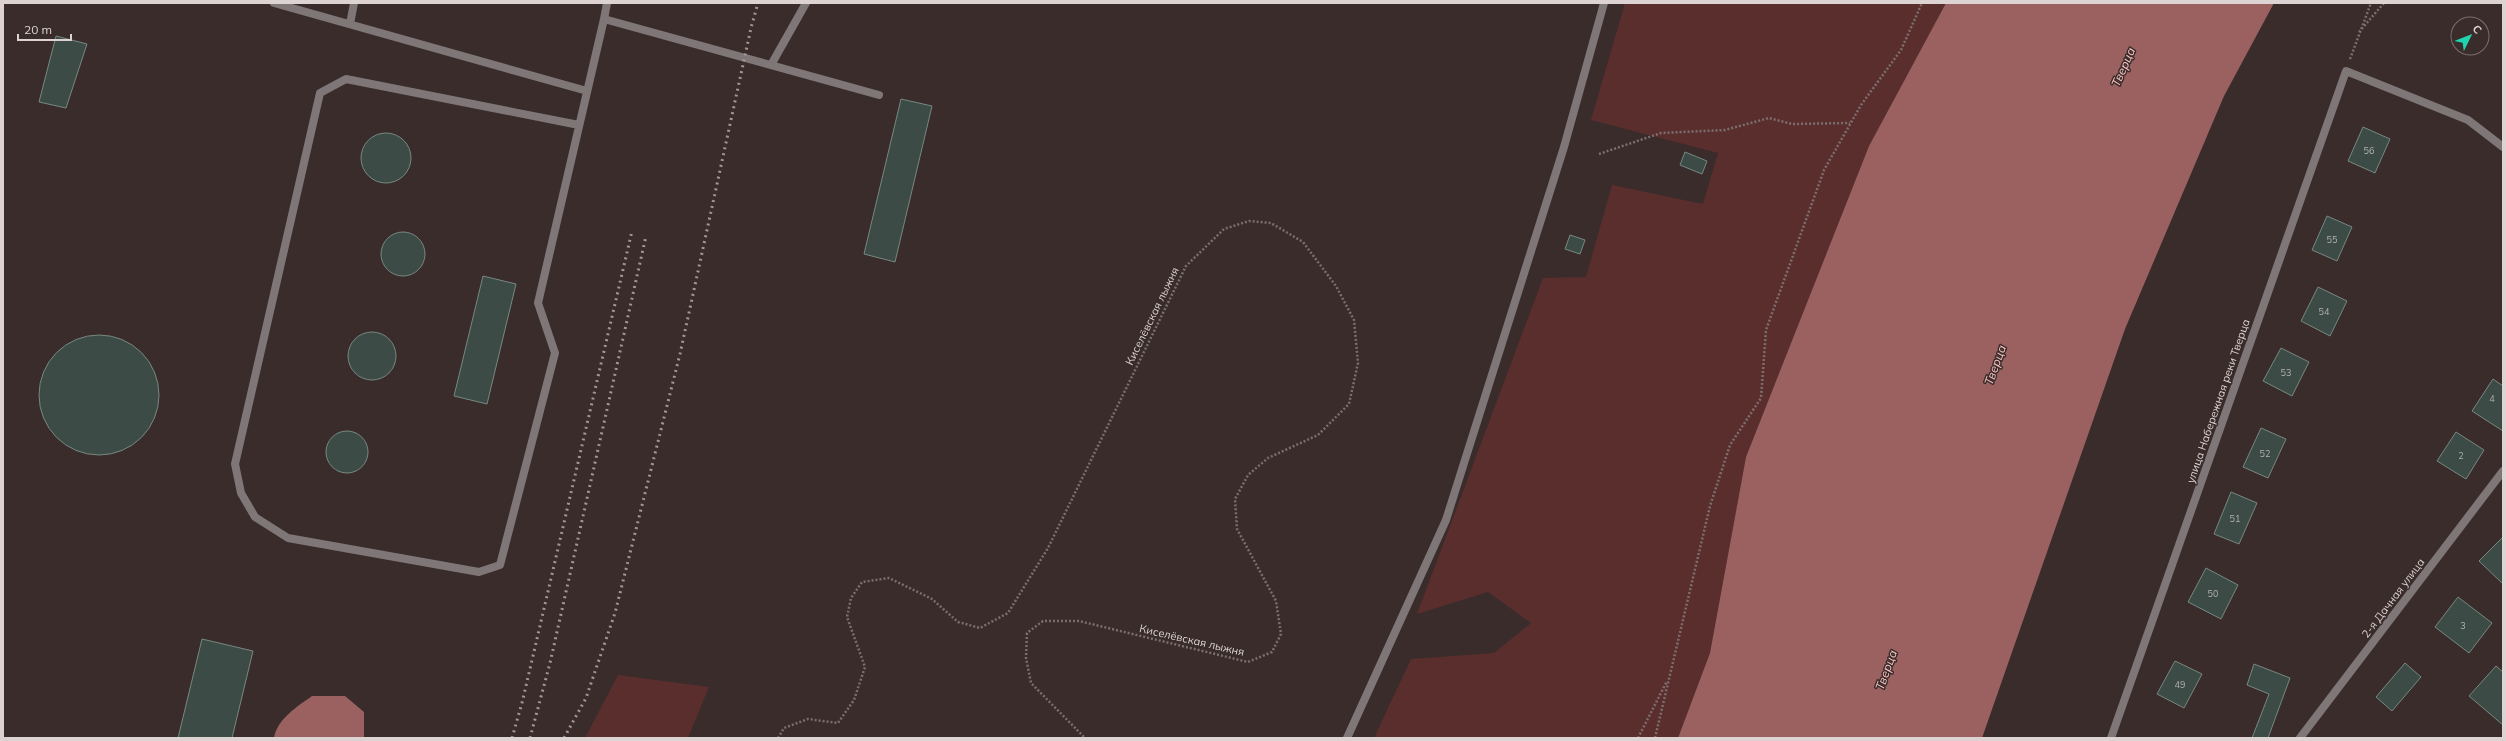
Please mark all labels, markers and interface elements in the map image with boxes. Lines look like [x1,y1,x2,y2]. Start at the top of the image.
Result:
scale bar [18,16,71,42]
north arrow [2450,16,2490,56]
text: 20 m [24,22,52,37]
text: С [2470,22,2485,37]
water label: Тверца [2108,45,2138,89]
house number: 56 [2364,145,2374,156]
house number: 55 [2327,234,2338,245]
street label: Киселёвская лыжня [1122,265,1182,367]
house number: 54 [2319,306,2330,317]
street label: улица Набережная реки Тверца [2183,317,2253,485]
water label: Тверца [1981,343,2009,387]
house number: 53 [2281,367,2291,378]
house number: 4 [2489,393,2495,404]
house number: 52 [2260,448,2270,459]
house number: 2 [2458,450,2464,461]
house number: 51 [2230,513,2240,524]
street label: 2-я Дачная улица [2358,555,2428,641]
house number: 50 [2208,588,2218,599]
house number: 3 [2460,620,2466,631]
street label: Киселёвская лыжня [1138,621,1246,659]
water label: Тверца [1872,648,1900,692]
house number: 49 [2175,679,2185,690]

